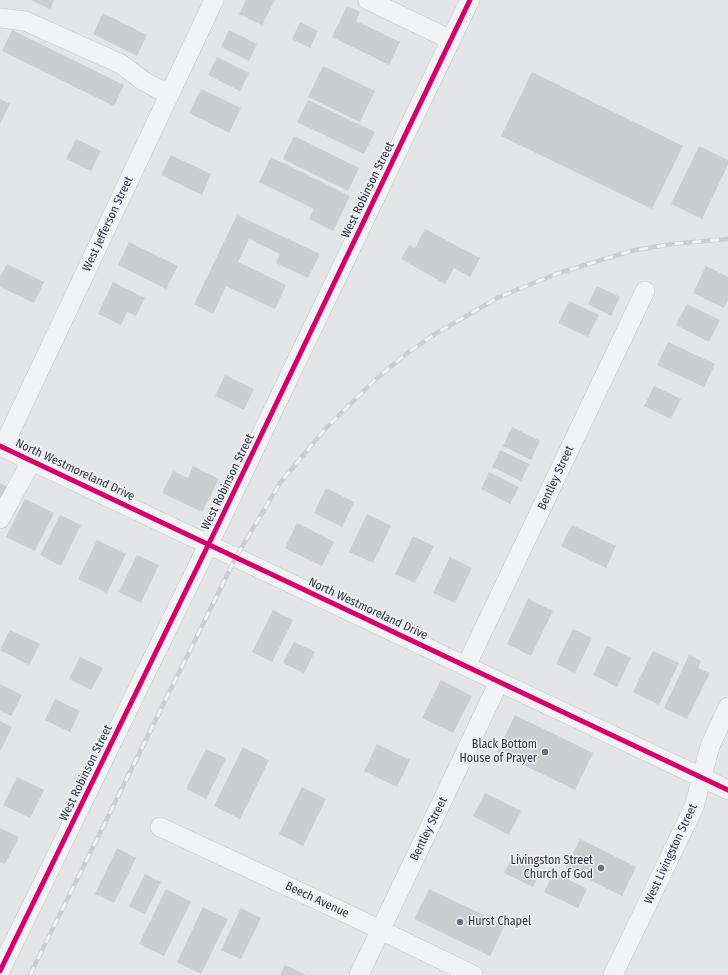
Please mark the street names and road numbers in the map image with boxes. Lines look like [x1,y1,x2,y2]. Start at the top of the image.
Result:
street label: West Robinson Street [338,140,398,240]
street label: West Jefferson Street [80,174,136,274]
street label: West Robinson Street [198,432,258,532]
street label: North Westmoreland Drive [13,436,137,504]
street label: Bentley Street [535,444,577,512]
street label: North Westmoreland Drive [306,575,430,643]
street label: West Robinson Street [56,723,116,823]
street label: Bentley Street [407,795,451,863]
street label: West Livingston Street [641,802,701,906]
street label: Beech Avenue [283,879,351,921]

